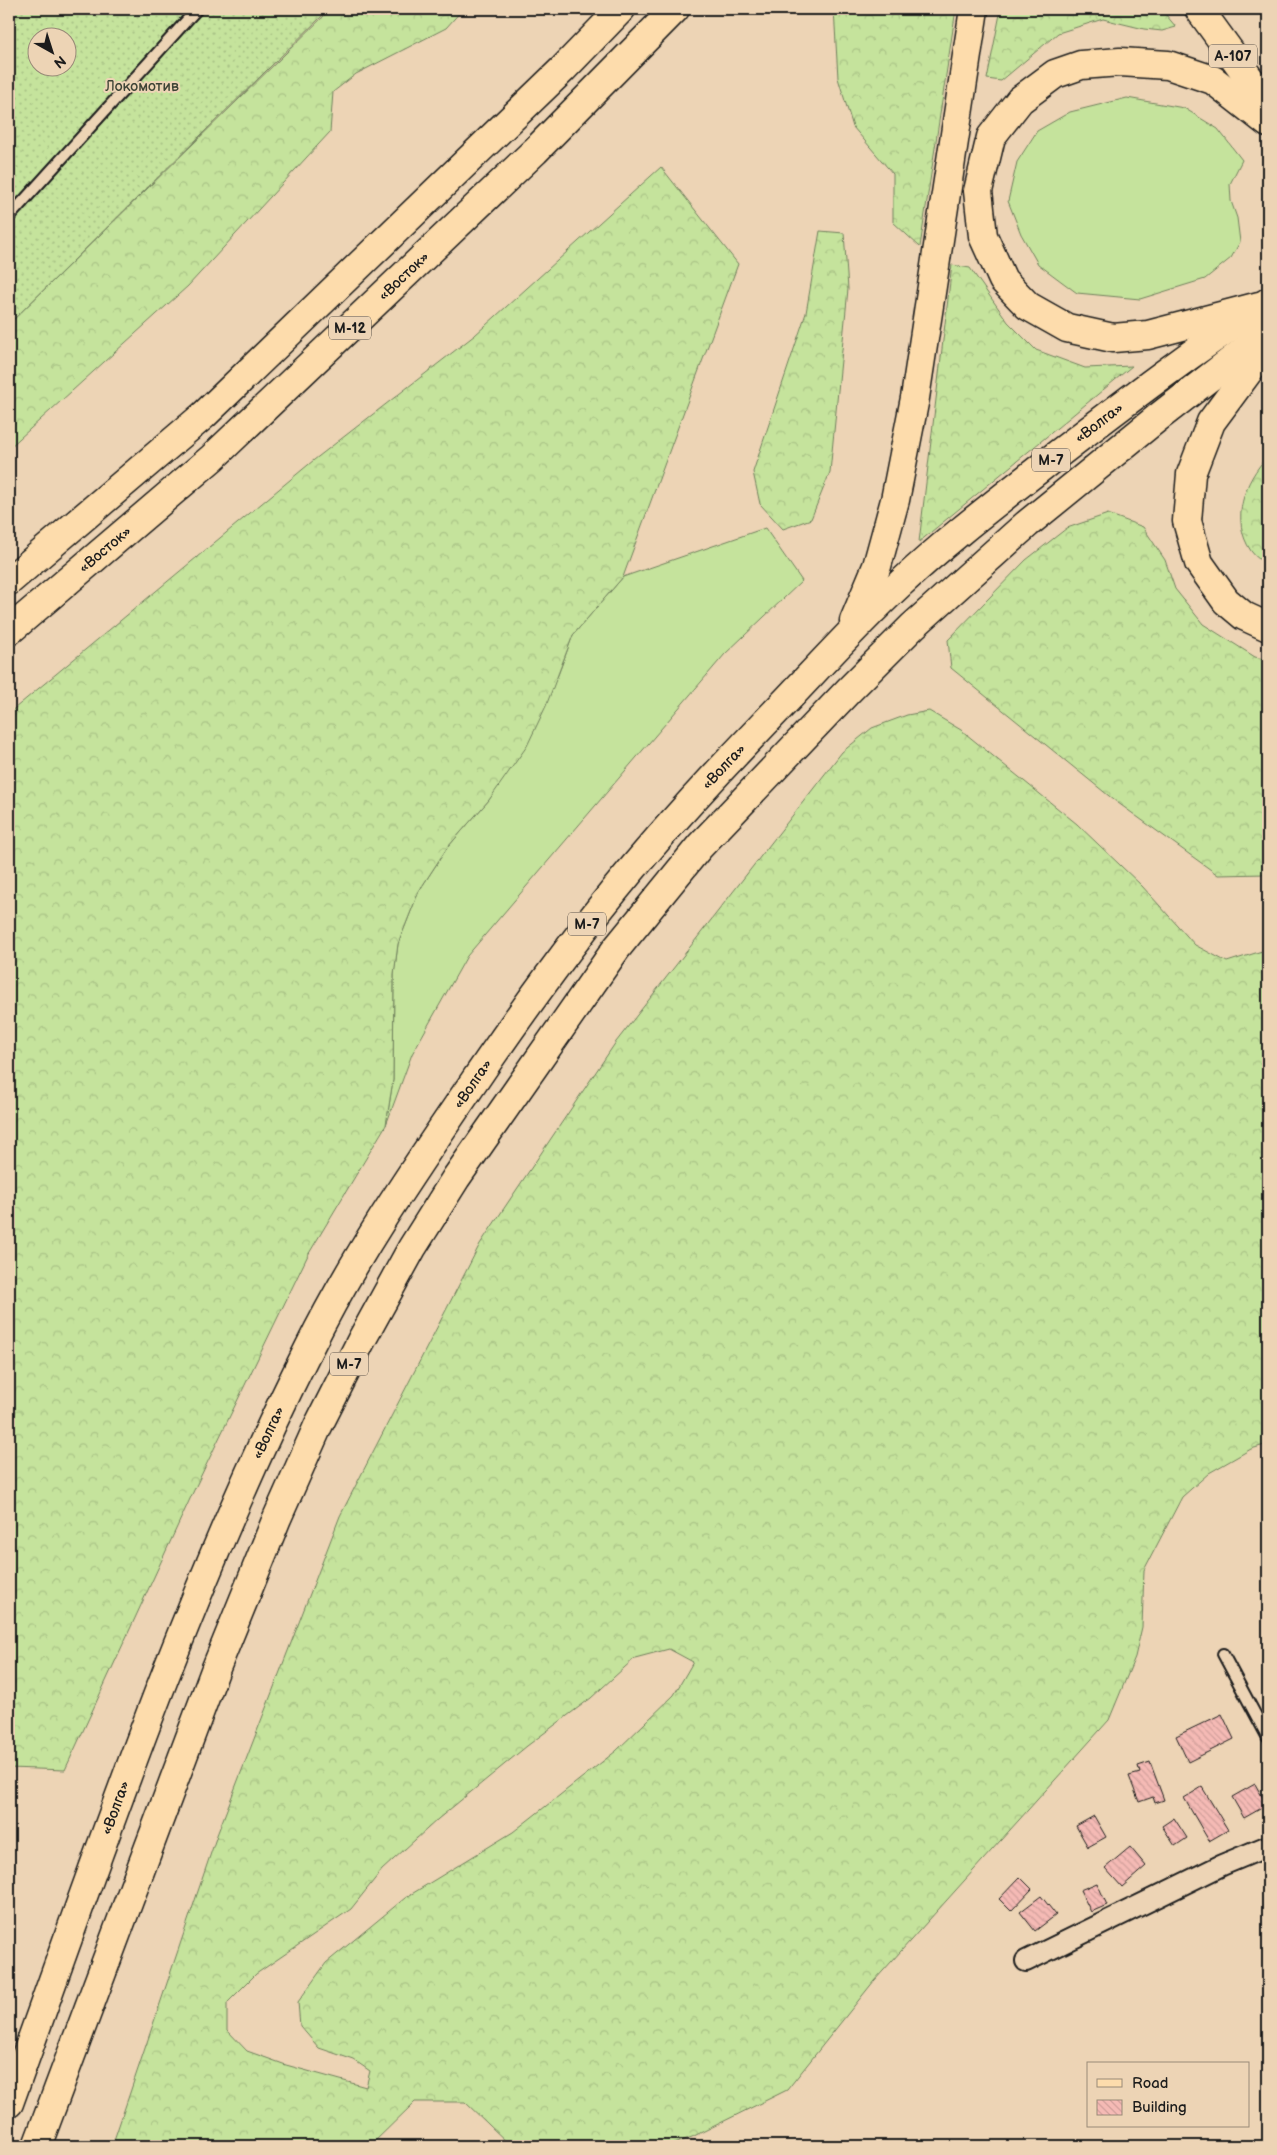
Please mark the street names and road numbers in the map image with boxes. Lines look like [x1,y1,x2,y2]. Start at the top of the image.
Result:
road number: А-107 [1209,44,1257,68]
street label: «Восток» [374,247,433,305]
road number: М-12 [329,316,371,339]
street label: «Волга» [1071,398,1127,447]
road number: М-7 [1032,448,1070,472]
street label: «Восток» [75,521,135,577]
street label: «Волга» [697,739,750,794]
road number: М-7 [568,912,606,936]
street label: «Волга» [449,1055,496,1112]
road number: М-7 [330,1352,368,1376]
street label: «Волга» [248,1403,289,1462]
street label: «Волга» [97,1778,134,1837]

